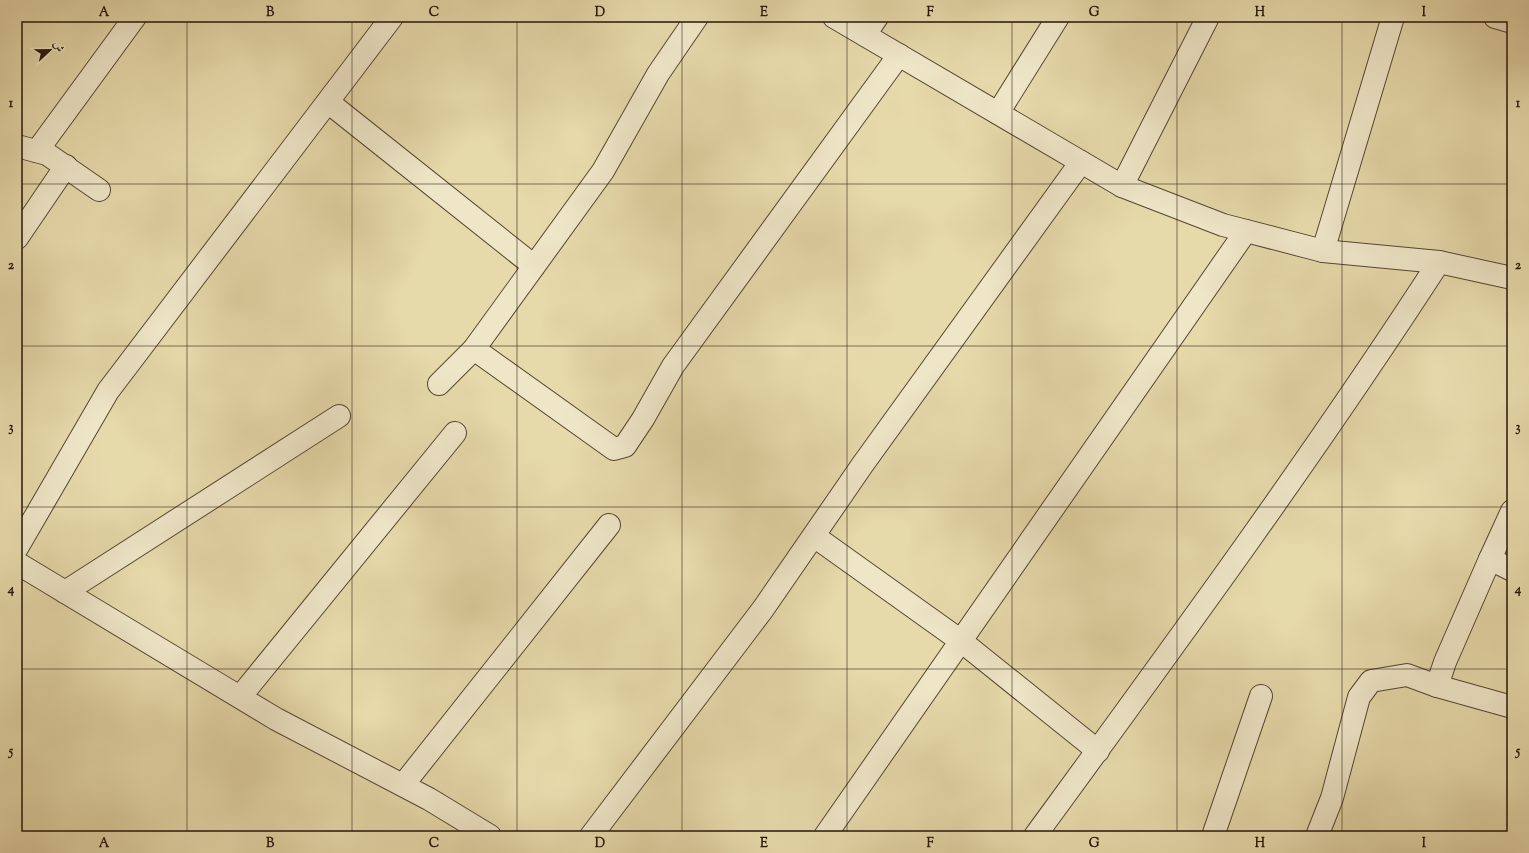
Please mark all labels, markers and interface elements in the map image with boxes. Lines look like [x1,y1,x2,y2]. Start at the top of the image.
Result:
text: A [99,4,110,22]
text: B [266,4,275,22]
text: C [429,4,439,22]
text: D [595,4,605,22]
text: E [760,4,768,22]
text: F [926,4,934,22]
text: G [1089,4,1100,22]
text: H [1255,4,1266,22]
text: I [1422,4,1427,22]
north arrow [30,30,70,70]
text: ش [49,39,68,55]
text: 1 [9,95,14,113]
text: 1 [1516,95,1521,113]
text: 2 [8,257,15,275]
text: 2 [1515,257,1522,275]
text: 3 [8,419,14,437]
text: 3 [1515,419,1521,437]
text: 4 [7,581,15,599]
text: 4 [1514,581,1522,599]
text: 5 [8,743,14,761]
text: 5 [1515,743,1521,761]
text: A [99,835,110,853]
text: B [266,835,275,853]
text: C [429,835,439,853]
text: D [595,835,605,853]
text: E [760,835,768,853]
text: F [926,835,934,853]
text: G [1089,835,1100,853]
text: H [1255,835,1266,853]
text: I [1422,835,1427,853]

